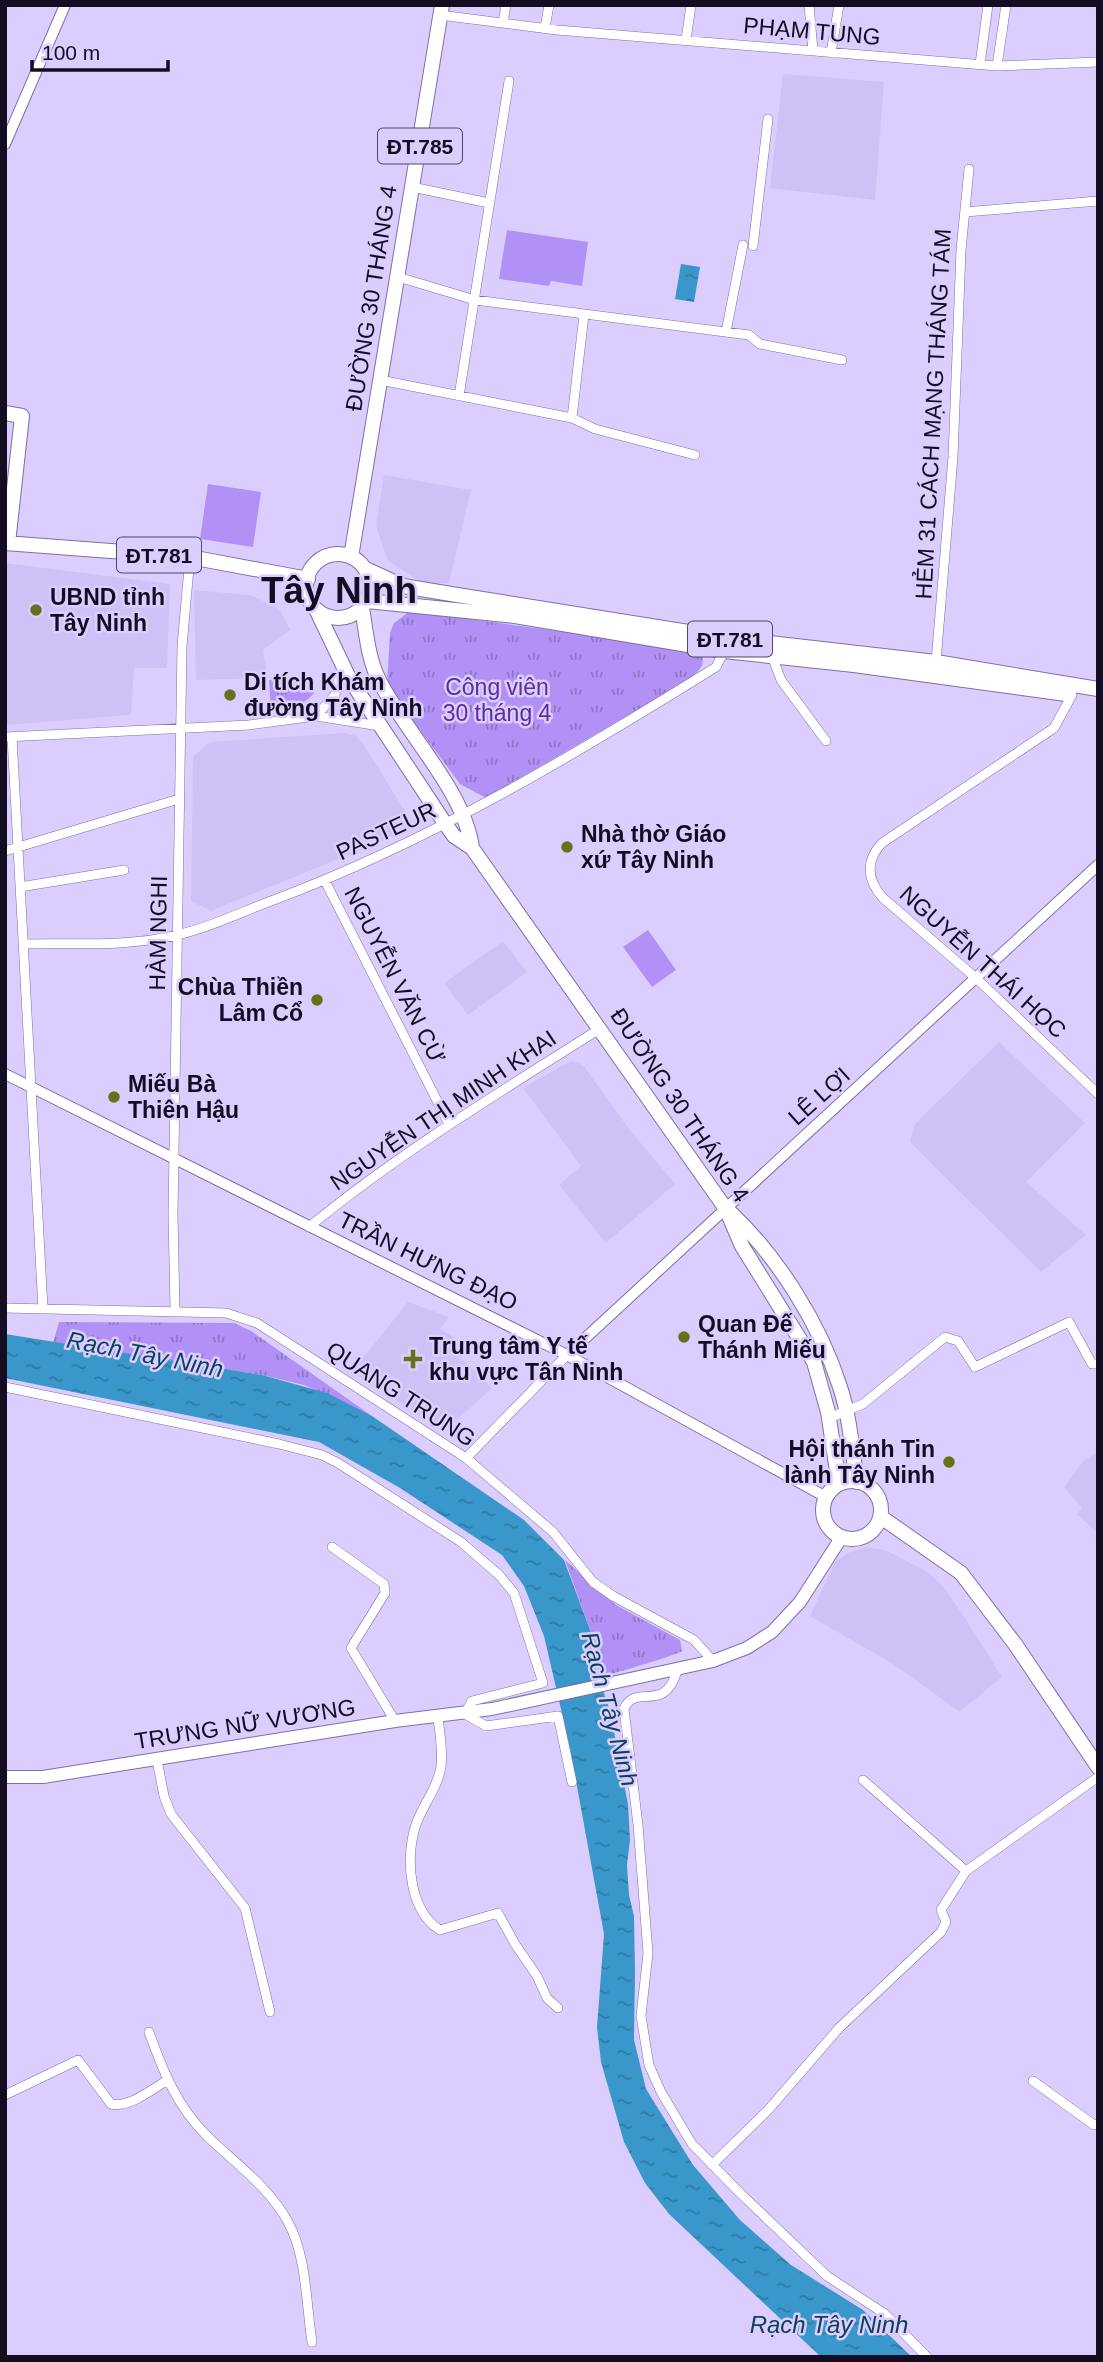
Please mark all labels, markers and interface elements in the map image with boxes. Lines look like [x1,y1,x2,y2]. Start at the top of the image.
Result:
street label: PHẠM TUNG [742,12,882,50]
scale bar [32,28,168,72]
text: 100 m [42,41,100,64]
road number: ĐT.785 [378,128,462,164]
street label: ĐƯỜNG 30 THÁNG 4 [340,183,402,413]
street label: HẺM 31 CÁCH MẠNG THÁNG TÁM [908,228,956,600]
road number: ĐT.781 [117,538,201,572]
district label: Tây Ninh [261,570,417,611]
place label: UBND tỉnh Tây Ninh [50,584,165,636]
marker: UBND tỉnh Tây Ninh [28,602,44,618]
road number: ĐT.781 [688,622,772,656]
place label: Di tích Khám đường Tây Ninh [244,669,423,721]
park label: Công viên 30 tháng 4 [443,674,552,726]
marker: Di tích Khám đường Tây Ninh [222,687,238,703]
street label: PASTEUR [332,797,440,865]
place label: Nhà thờ Giáo xứ Tây Ninh [581,821,726,873]
marker: Nhà thờ Giáo xứ Tây Ninh [559,839,575,855]
street label: HÀM NGHI [144,875,172,991]
street label: NGUYỄN THÁI HỌC [895,879,1073,1043]
street label: NGUYỄN VĂN CỪ [339,881,453,1068]
place label: Chùa Thiền Lâm Cổ [178,974,303,1026]
marker: Chùa Thiền Lâm Cổ [309,992,325,1008]
street label: ĐƯỜNG 30 THÁNG 4 [605,1003,755,1207]
street label: NGUYỄN THỊ MINH KHAI [324,1023,561,1195]
street label: LÊ LỢI [783,1062,855,1130]
place label: Miếu Bà Thiên Hậu [128,1071,239,1123]
marker: Miếu Bà Thiên Hậu [106,1089,122,1105]
street label: TRẦN HƯNG ĐẠO [334,1205,522,1316]
place label: Quan Đế Thánh Miếu [698,1311,826,1363]
water label: Rạch Tây Ninh [65,1326,225,1382]
marker: Quan Đế Thánh Miếu [676,1329,692,1345]
place label: Trung tâm Y tế khu vực Tân Ninh [429,1333,623,1385]
street label: QUANG TRUNG [322,1336,480,1452]
marker: Trung tâm Y tế khu vực Tân Ninh [403,1349,423,1369]
place label: Hội thánh Tin lành Tây Ninh [784,1436,935,1488]
marker: Hội thánh Tin lành Tây Ninh [941,1454,957,1470]
water label: Rạch Tây Ninh [576,1629,644,1789]
street label: TRƯNG NỮ VƯƠNG [133,1693,357,1754]
water label: Rạch Tây Ninh [750,2311,908,2338]

